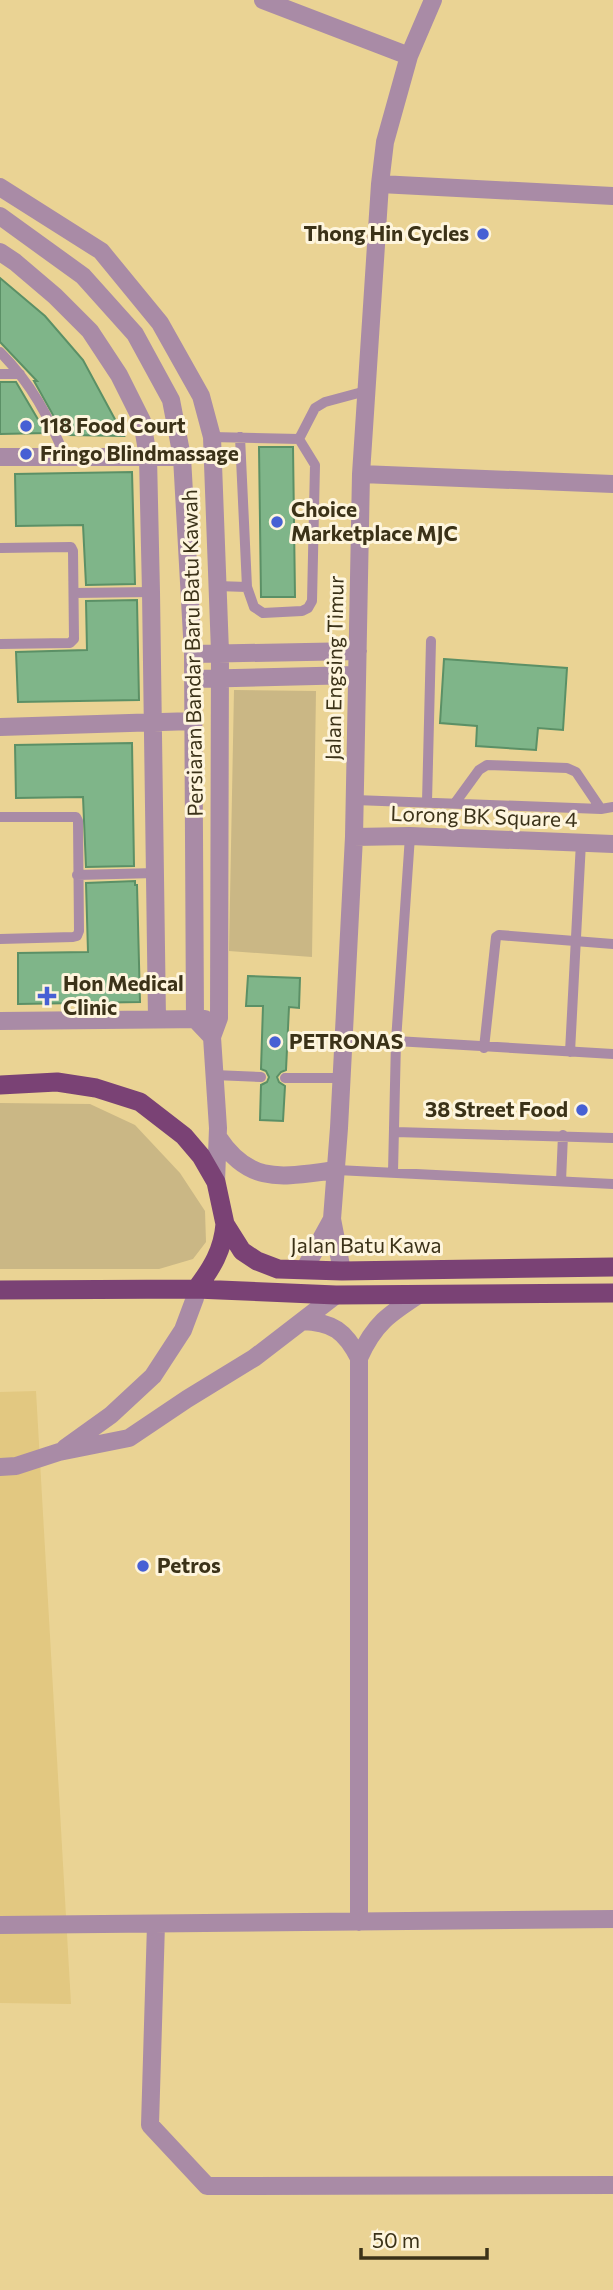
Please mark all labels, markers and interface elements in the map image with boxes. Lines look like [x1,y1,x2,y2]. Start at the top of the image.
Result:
place label: Thong Hin Cycles [304,220,469,245]
marker: Thong Hin Cycles [475,226,491,242]
place label: 118 Food Court [40,412,186,437]
marker: 118 Food Court [18,418,34,434]
place label: Fringo Blindmassage [40,440,239,465]
marker: Fringo Blindmassage [18,446,34,462]
street label: Persiaran Bandar Baru Batu Kawah [176,489,207,817]
place label: Choice Marketplace MJC [291,496,458,545]
marker: Choice Marketplace MJC [269,514,285,530]
street label: Jalan Engsing Timur [319,575,348,761]
street label: Lorong BK Square 4 [390,800,578,831]
place label: Hon Medical Clinic [63,970,184,1019]
marker: Hon Medical Clinic [37,986,57,1006]
place label: PETRONAS [289,1028,403,1053]
marker: PETRONAS [267,1034,283,1050]
place label: 38 Street Food [425,1096,568,1121]
marker: 38 Street Food [574,1102,590,1118]
street label: Jalan Batu Kawa [291,1232,441,1257]
place label: Petros [157,1552,221,1577]
marker: Petros [135,1558,151,1574]
scale bar [361,2216,487,2260]
text: 50 m [372,2227,420,2252]

